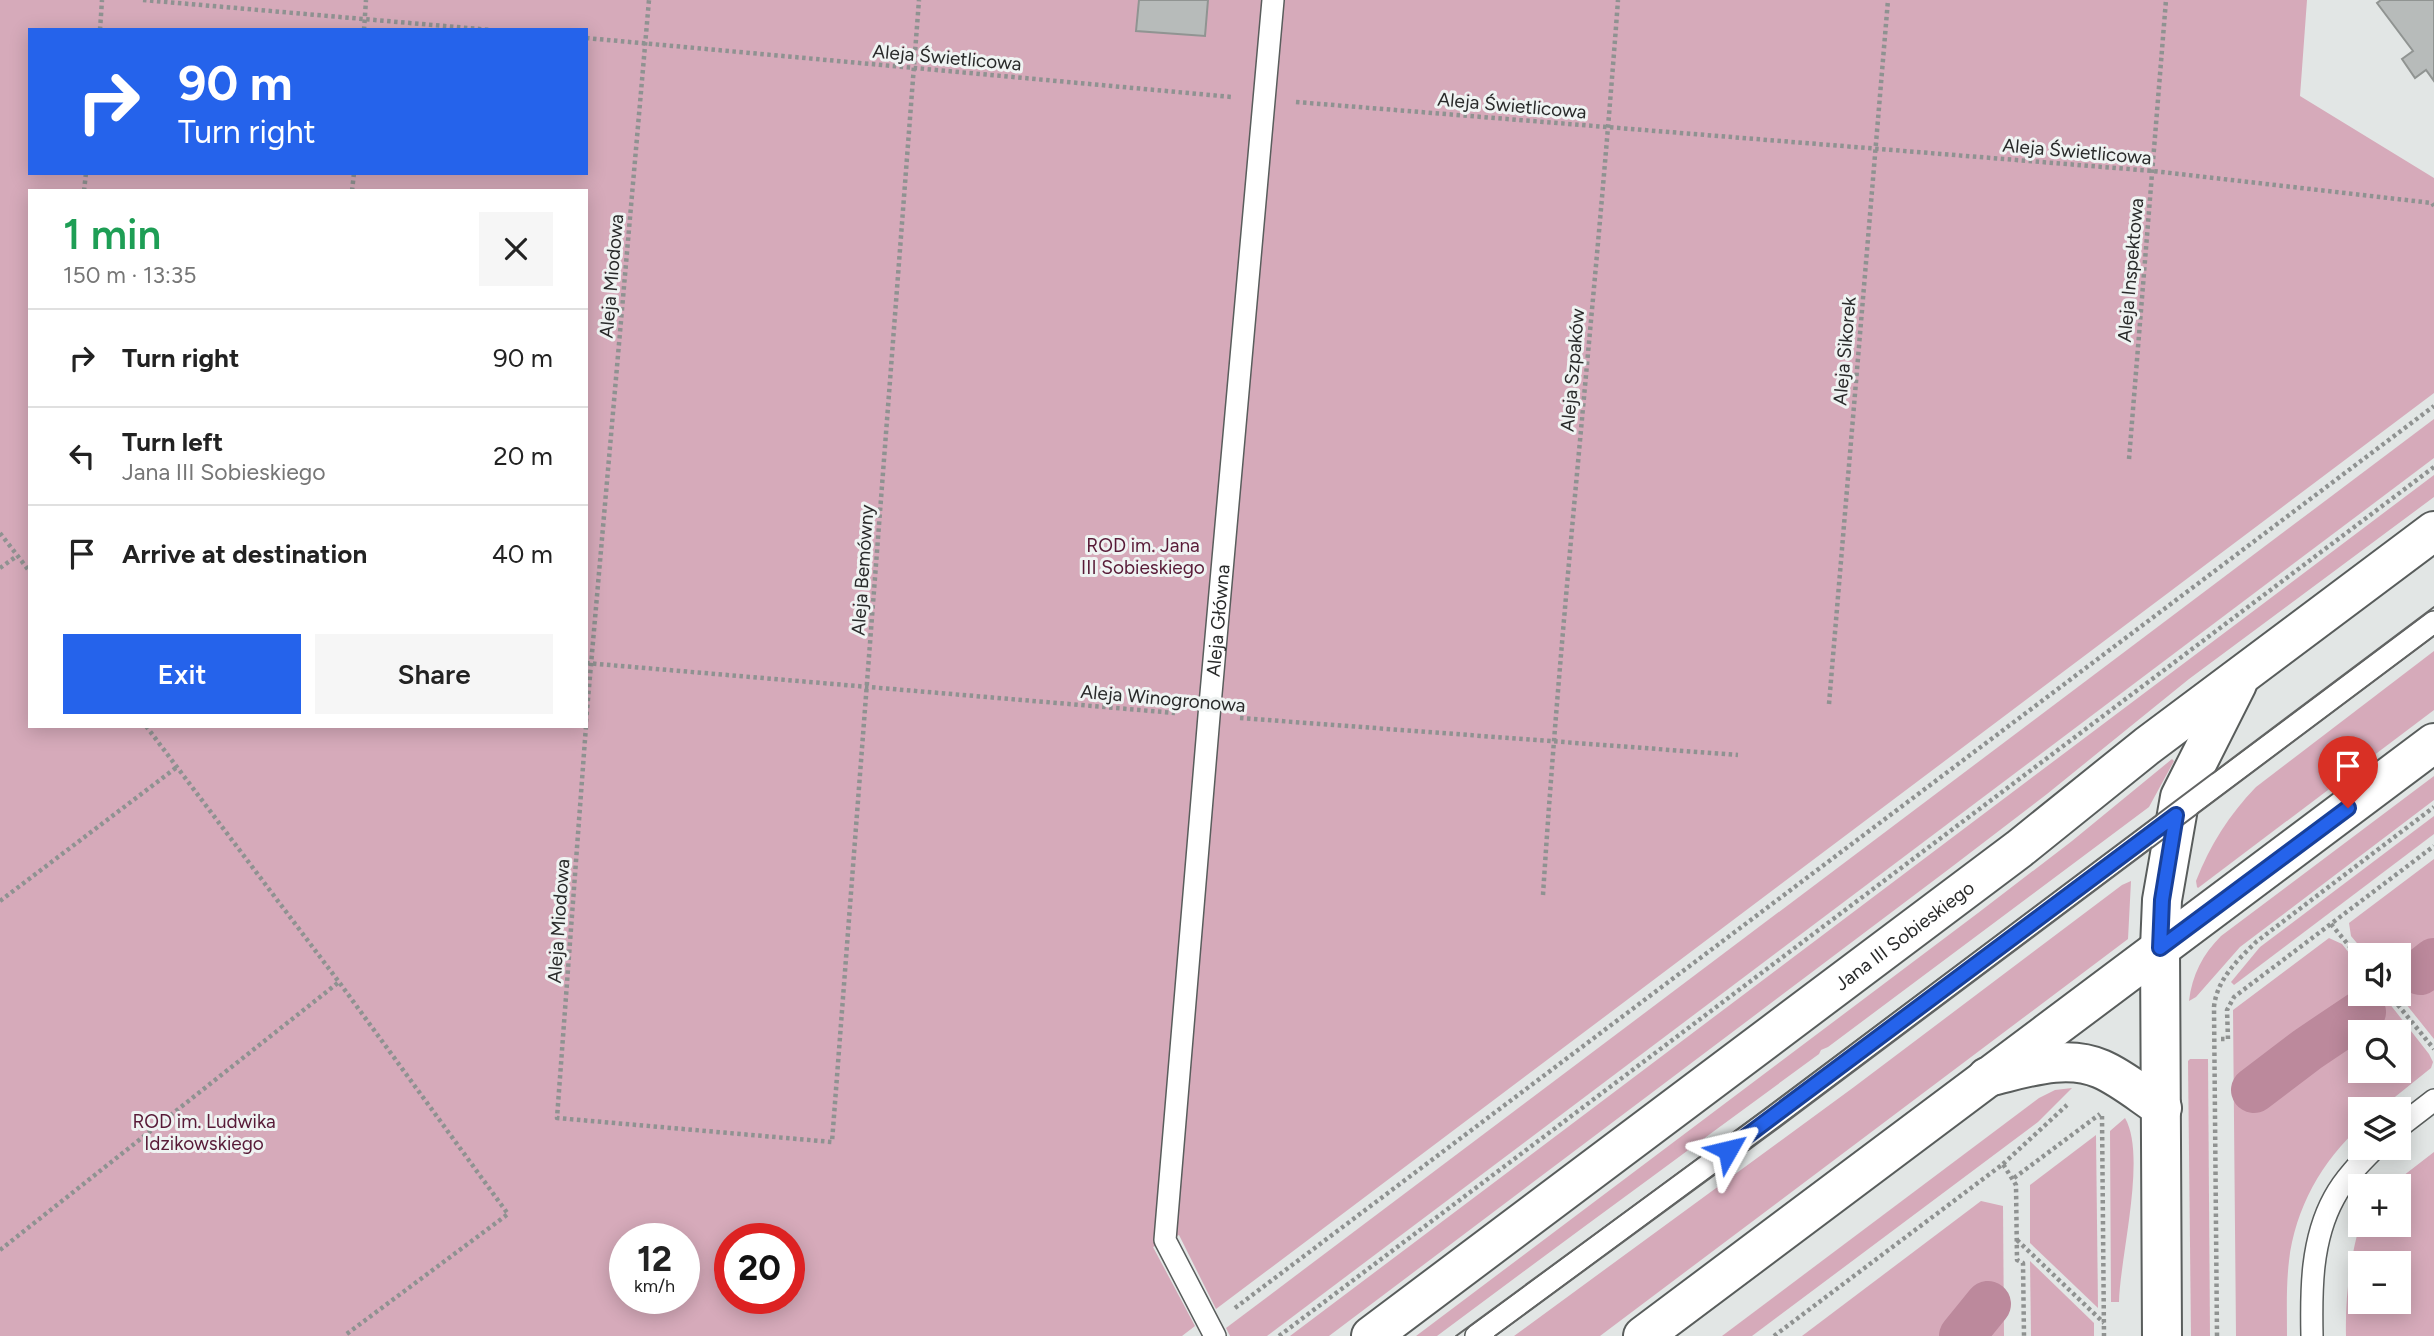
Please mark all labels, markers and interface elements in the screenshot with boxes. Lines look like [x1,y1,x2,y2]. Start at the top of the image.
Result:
street label: Aleja Świetlicowa [872,40,1022,75]
text: 90 m [178,53,293,112]
icon: right [63,56,154,147]
street label: Aleja Świetlicowa [1437,88,1587,123]
text: Turn right [178,113,316,151]
street label: Aleja Świetlicowa [2002,134,2152,169]
street label: Aleja Inspektowa [2113,197,2148,343]
text: 1 min [63,209,161,260]
button: close [479,212,553,286]
street label: Aleja Miodowa [595,213,628,339]
text: 150 m · 13:35 [63,261,197,289]
street label: Aleja Sikorek [1828,295,1861,406]
street label: Aleja Szpaków [1556,307,1589,433]
icon: right [63,339,101,377]
text: Turn right [122,342,239,374]
text: 90 m [493,342,553,374]
text: Turn left [122,426,223,458]
icon: left [63,437,101,475]
text: 20 m [493,440,553,472]
text: Jana III Sobieskiego [122,458,326,486]
street label: Aleja Bemówny [846,504,879,636]
park label: ROD im. Jana III Sobieskiego [1081,534,1205,579]
icon: arrive [63,535,101,573]
text: Arrive at destination [122,538,367,570]
text: 40 m [492,538,553,570]
street label: Aleja Główna [1202,563,1235,678]
button: Exit [63,634,301,714]
button: Share [315,634,553,714]
street label: Aleja Winogronowa [1080,680,1246,717]
pin [2318,736,2378,808]
icon: arrive [2329,747,2367,785]
street label: Aleja Miodowa [543,858,574,984]
street label: Jana III Sobieskiego [1830,876,1979,995]
map controls [2348,943,2411,1314]
button: sound [2348,943,2411,1006]
button: search [2348,1020,2411,1083]
button: layers [2348,1097,2411,1160]
park label: ROD im. Ludwika Idzikowskiego [132,1110,276,1155]
position arrow [1691,1113,1765,1187]
button: + [2348,1174,2411,1237]
speed limit sign: 20 [714,1223,805,1314]
text: 12 [637,1238,672,1280]
button: − [2348,1251,2411,1314]
text: km/h [634,1275,675,1297]

